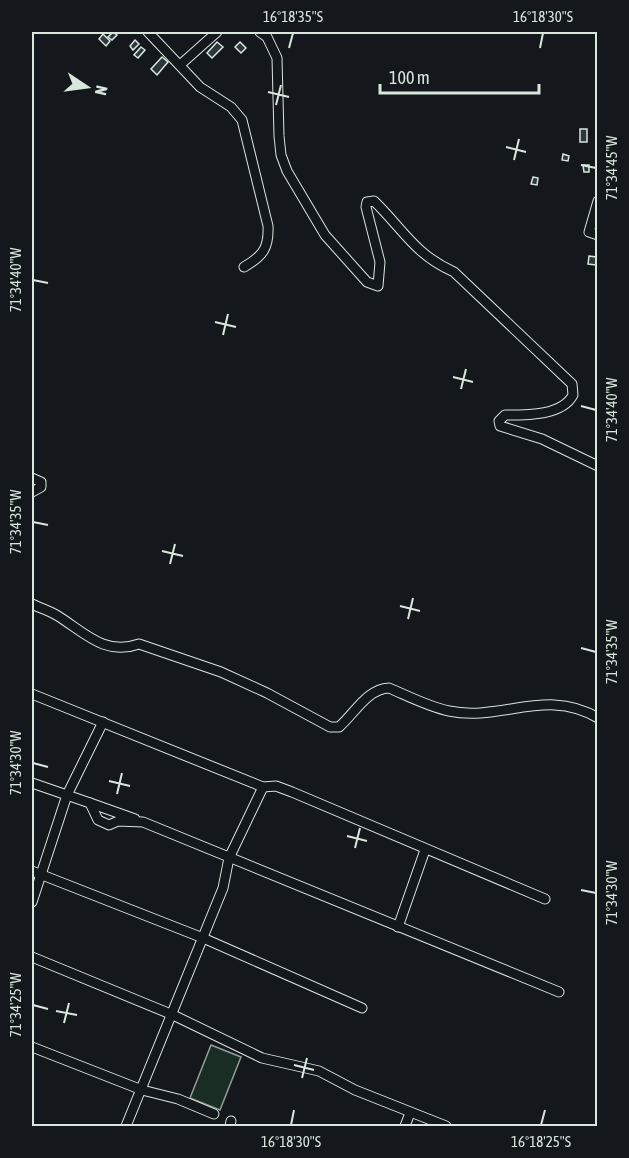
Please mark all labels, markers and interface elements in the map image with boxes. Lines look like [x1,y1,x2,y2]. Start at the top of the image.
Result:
text: 16°18'35"S [263,8,323,25]
text: 16°18'30"S [513,8,573,25]
north arrow [57,57,117,117]
scale bar [380,57,539,95]
text: 100 m [389,67,430,88]
text: N [92,84,111,97]
text: 71°34'45"W [603,136,620,200]
text: 71°34'40"W [7,248,24,312]
text: 71°34'40"W [603,378,620,442]
text: 71°34'35"W [7,490,24,554]
text: 71°34'35"W [603,620,620,684]
text: 71°34'30"W [7,731,24,795]
text: 71°34'30"W [603,861,620,925]
text: 71°34'25"W [7,973,24,1037]
text: 16°18'30"S [261,1133,321,1150]
text: 16°18'25"S [511,1133,571,1150]

